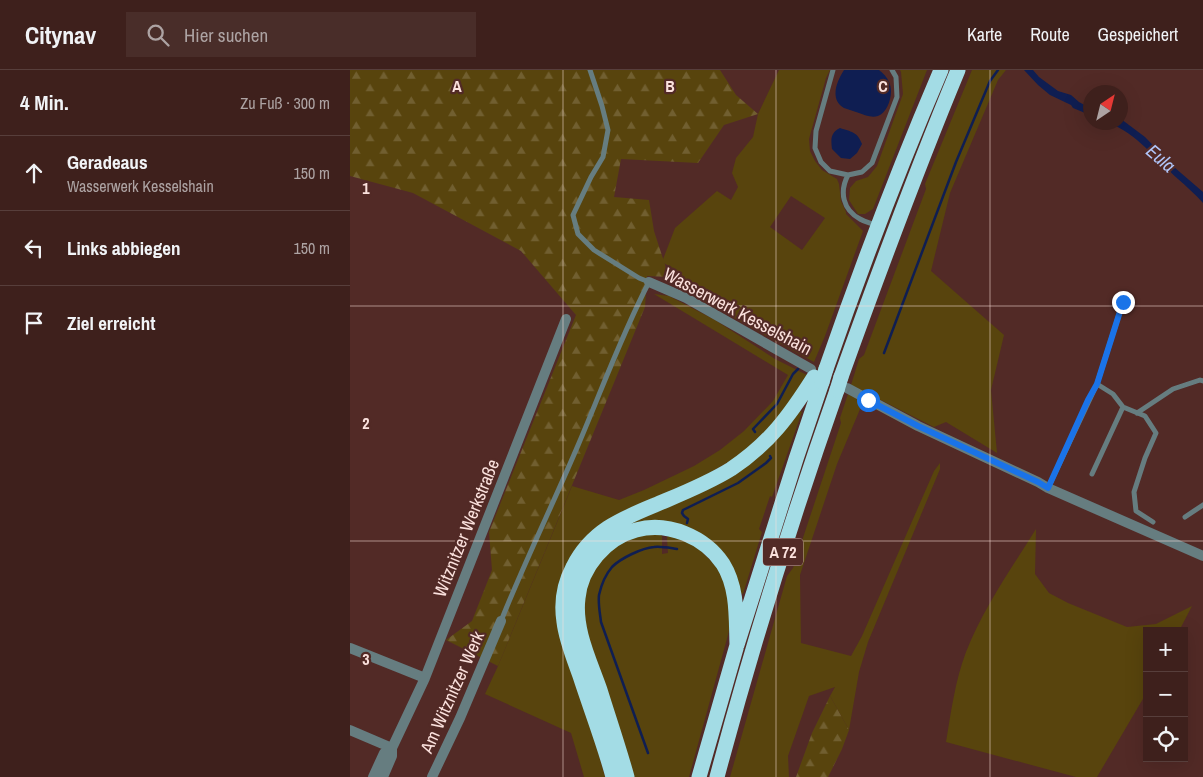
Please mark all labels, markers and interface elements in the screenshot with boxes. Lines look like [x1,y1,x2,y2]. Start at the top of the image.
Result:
search box [126,12,476,57]
text: Citynav [25,19,96,51]
icon: search [144,21,172,49]
text: Hier suchen [184,22,268,48]
text: Karte [967,22,1002,47]
text: Route [1030,22,1070,47]
text: Gespeichert [1098,22,1178,47]
text: A [452,75,462,97]
text: B [665,75,675,97]
text: C [878,75,888,97]
north arrow [1083,85,1128,130]
text: 4 Min. [20,88,69,117]
text: Zu Fuß · 300 m [240,92,330,114]
water label: Eula [1141,138,1182,178]
text: Geradeaus [67,149,148,175]
icon: ahead [20,159,48,187]
text: 150 m [294,162,330,184]
text: Wasserwerk Kesselshain [67,175,214,197]
text: 1 [362,177,370,199]
icon: left [20,234,48,262]
text: Links abbiegen [67,235,180,261]
text: 150 m [294,237,330,259]
street label: Wasserwerk Kesselshain [659,261,817,361]
route end [1112,291,1135,314]
icon: arrive [20,309,48,337]
text: Ziel erreicht [67,310,155,336]
route start [857,389,880,412]
text: 2 [362,412,370,434]
street label: Witznitzer Werkstraße [427,455,505,601]
road number: A 72 [763,538,803,566]
street label: Am Witznitzer Werk [414,627,490,758]
map controls [1143,627,1188,762]
button: + [1143,627,1188,672]
text: 3 [362,648,370,670]
button: − [1143,672,1188,717]
button: locate [1143,717,1188,762]

